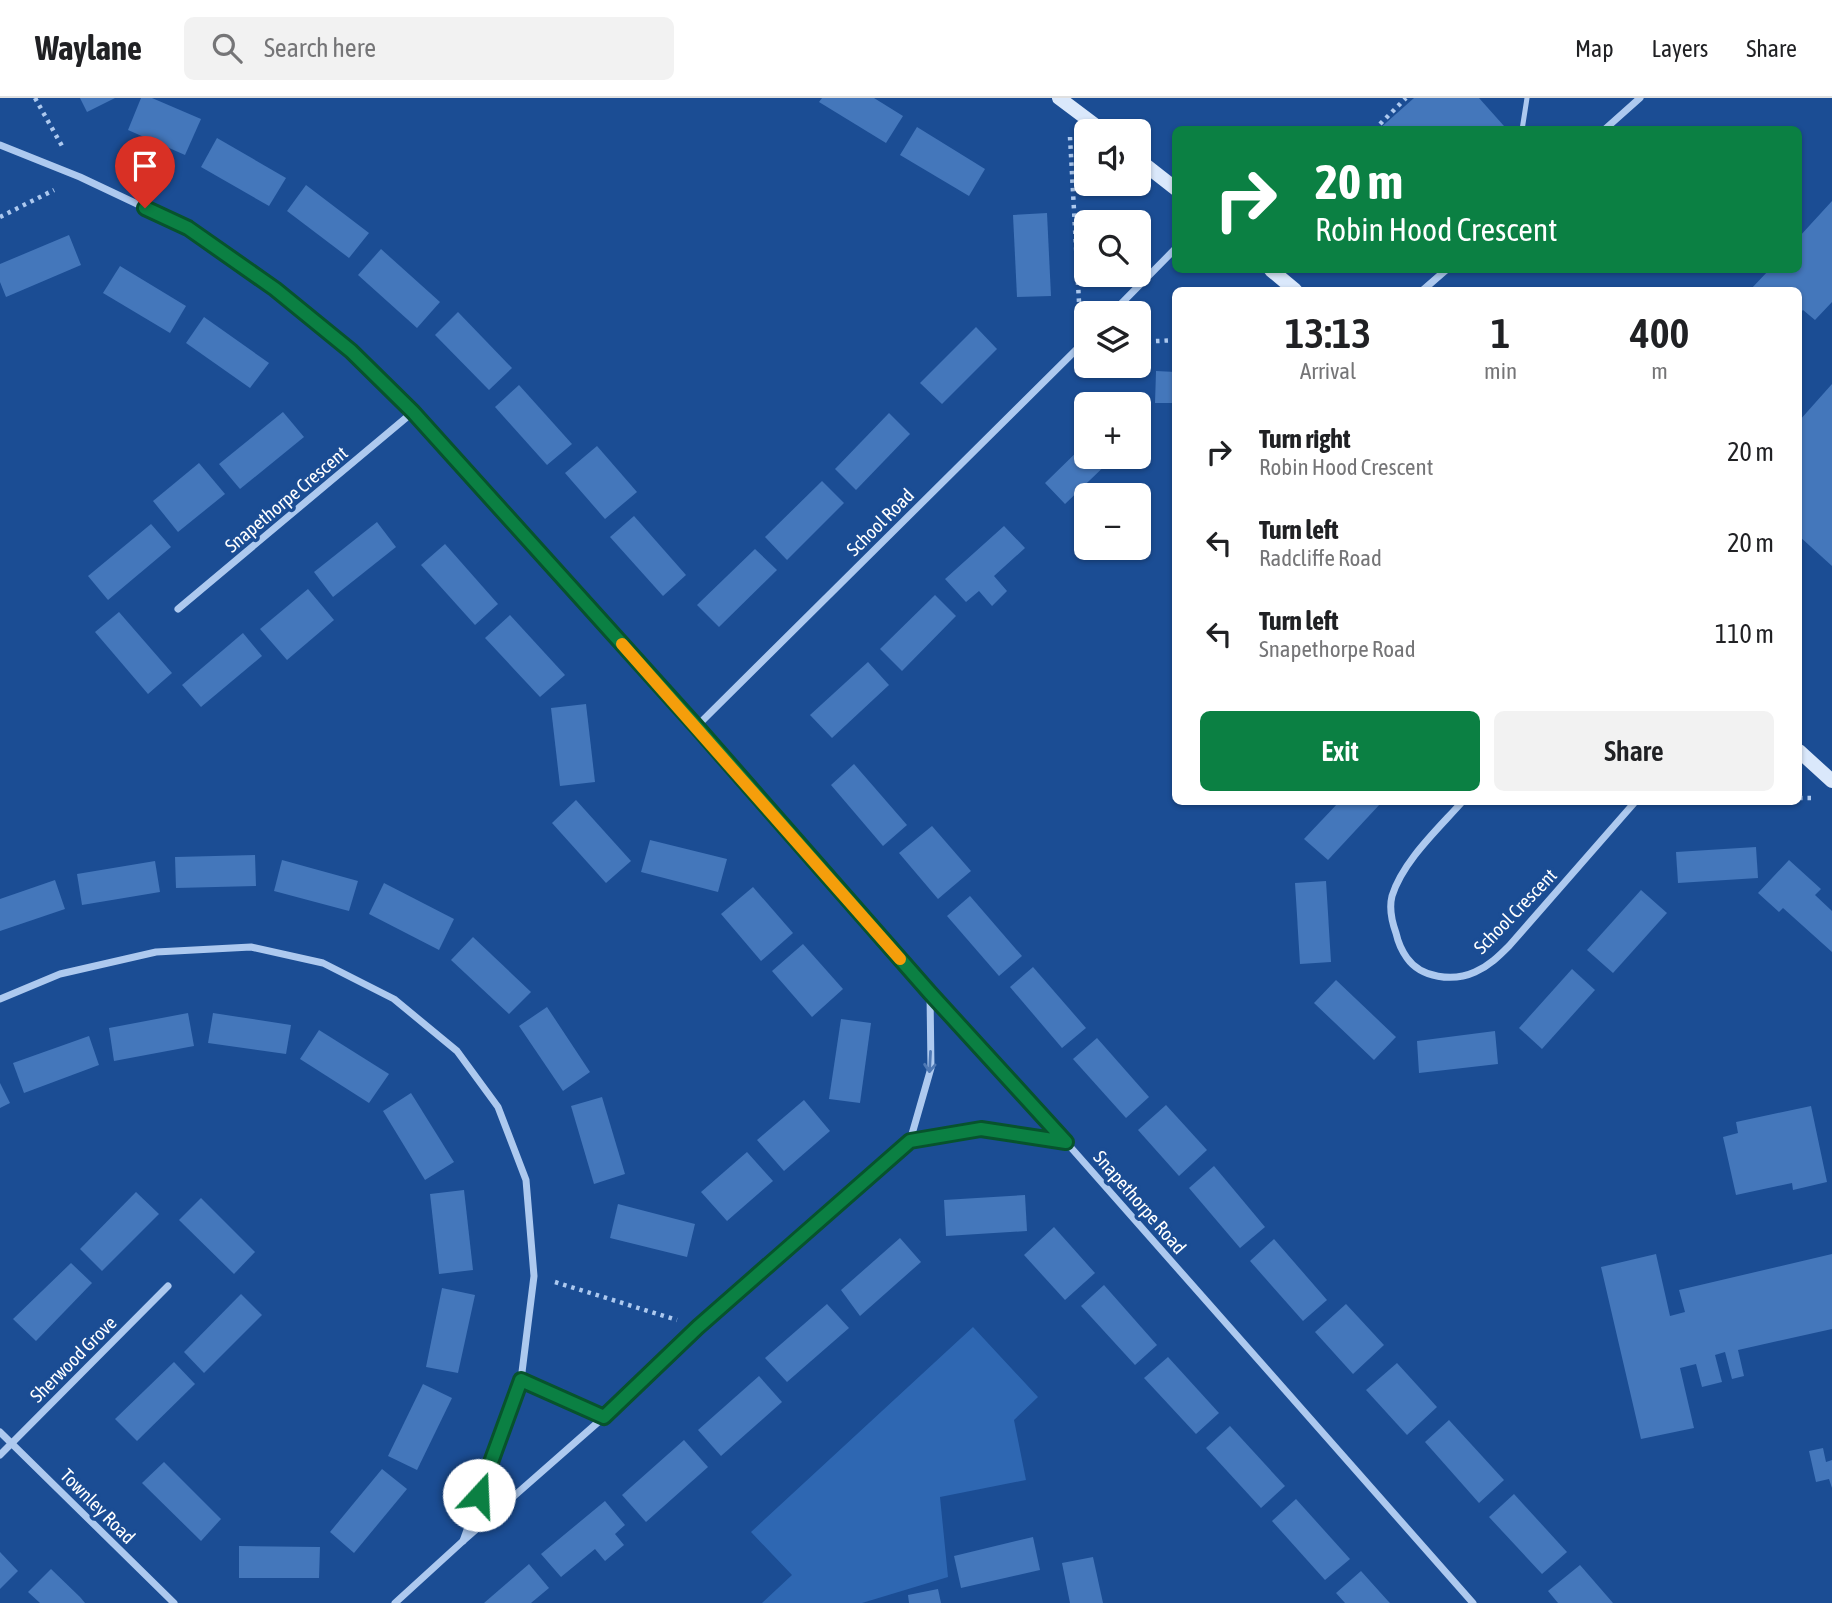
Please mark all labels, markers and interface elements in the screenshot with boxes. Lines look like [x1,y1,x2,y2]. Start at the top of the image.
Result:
search box [184,17,674,80]
text: Waylane [35,29,142,67]
icon: search [208,29,246,67]
text: Search here [264,33,376,63]
text: Map [1575,35,1614,62]
text: Layers [1652,35,1708,62]
text: Share [1746,35,1797,62]
map controls [1074,119,1151,560]
button: sound [1074,119,1151,196]
pin [115,136,175,208]
icon: arrive [126,147,164,185]
text: 20 m [1315,153,1403,209]
icon: right [1200,154,1291,245]
button: search [1074,210,1151,287]
text: Robin Hood Crescent [1315,211,1557,248]
button: layers [1074,301,1151,378]
text: 13:13 [1285,309,1371,357]
text: 1 [1491,309,1510,357]
text: 400 [1630,309,1689,357]
text: Arrival [1300,358,1356,384]
text: min [1484,358,1517,384]
text: m [1651,358,1668,384]
button: + [1074,392,1151,469]
text: Turn right [1259,424,1350,454]
icon: right [1200,433,1238,471]
text: 20 m [1727,437,1774,467]
street label: Snapethorpe Crescent [220,441,352,557]
text: Robin Hood Crescent [1259,454,1433,480]
button: − [1074,483,1151,560]
street label: School Road [842,484,918,560]
text: Turn left [1259,515,1339,545]
icon: left [1200,524,1238,562]
text: 20 m [1727,528,1774,558]
text: Radcliffe Road [1259,545,1382,571]
text: Turn left [1259,606,1339,636]
icon: left [1200,615,1238,653]
text: 110 m [1715,619,1774,649]
text: Snapethorpe Road [1259,636,1416,662]
button: Exit [1200,711,1480,791]
button: Share [1494,711,1774,791]
street label: School Crescent [1469,864,1561,958]
one-way arrow [923,1050,936,1073]
street label: Snapethorpe Road [1089,1146,1191,1258]
street label: Sherwood Grove [25,1311,121,1407]
position arrow [442,1458,516,1532]
street label: Townley Road [56,1464,140,1548]

